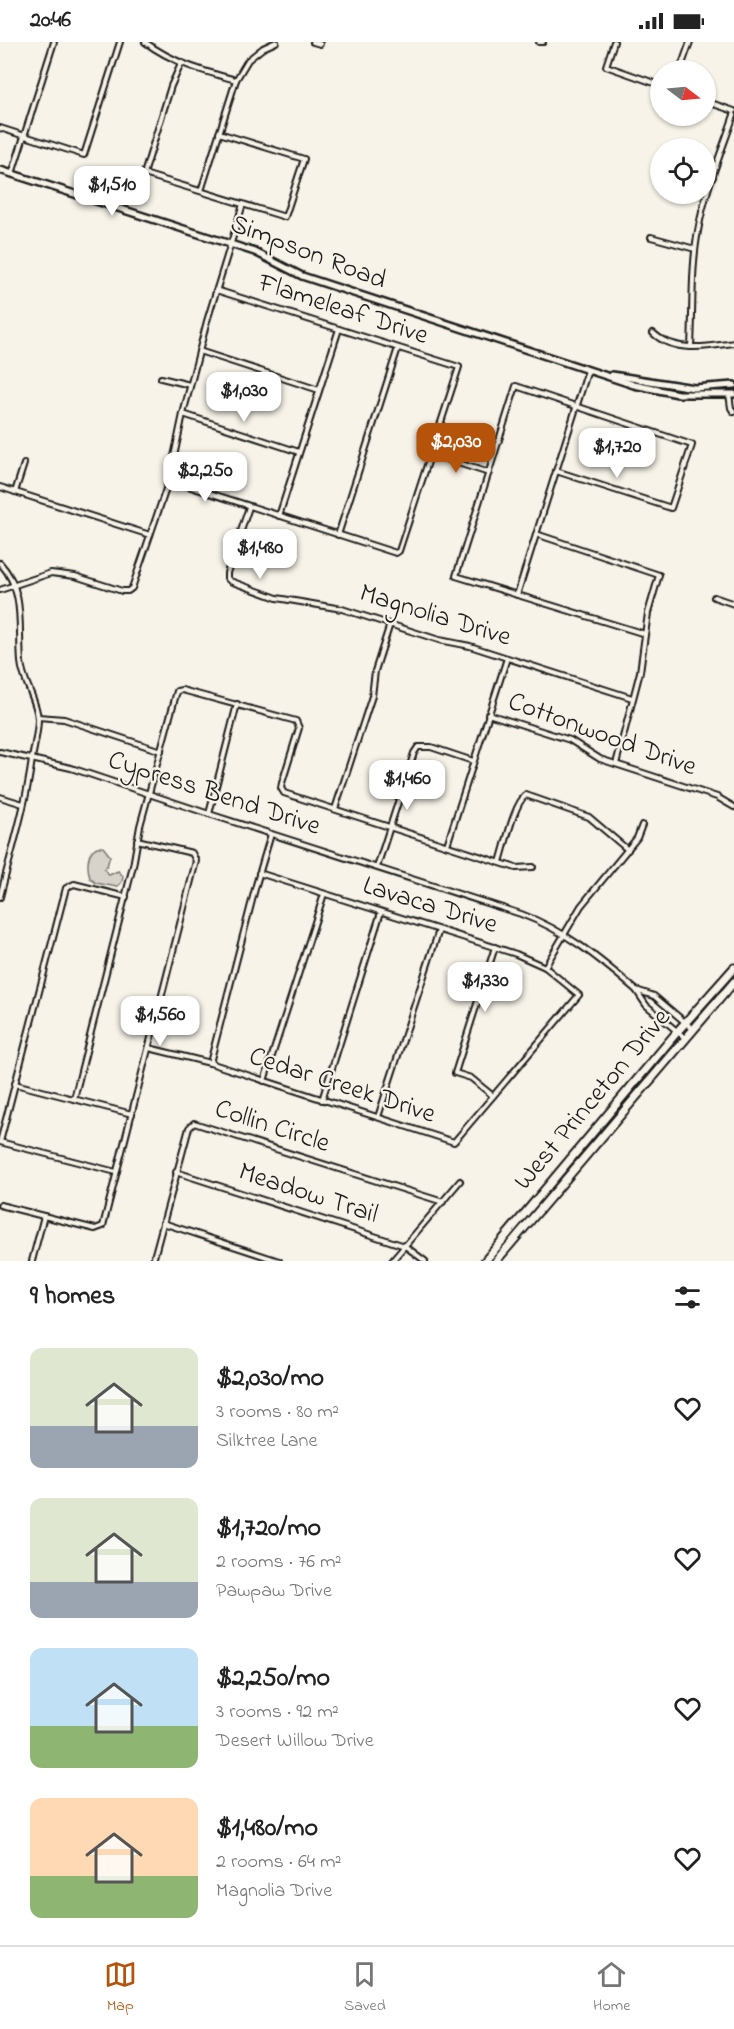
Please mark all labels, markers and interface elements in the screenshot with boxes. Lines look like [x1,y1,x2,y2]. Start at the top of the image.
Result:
text: 20:46 [30,5,71,37]
north arrow [650,60,716,126]
map controls [650,60,716,204]
button: locate [650,138,716,204]
pin: $1,510 [63,166,161,217]
text: $1,510 [88,171,136,200]
street label: Simpson Road [224,205,392,301]
street label: Flameleaf Drive [252,264,434,356]
pin: $1,030 [195,372,293,423]
text: $1,030 [220,377,268,406]
pin: $2,030 [407,423,505,474]
text: $2,030 [430,428,482,457]
pin: $1,720 [568,428,666,479]
text: $1,720 [593,433,641,462]
pin: $2,250 [156,452,254,503]
text: $2,250 [177,457,233,486]
pin: $1,480 [211,529,309,580]
text: $1,480 [237,534,283,563]
street label: Magnolia Drive [354,574,517,658]
street label: Cottonwood Drive [502,683,703,788]
street label: Cypress Bend Drive [103,741,326,847]
pin: $1,460 [358,760,456,811]
text: $1,460 [383,765,431,794]
street label: Lavaca Drive [358,867,503,945]
pin: $1,330 [436,962,534,1013]
text: $1,330 [461,967,509,996]
pin: $1,560 [111,996,209,1047]
street label: West Princeton Drive [505,1000,681,1199]
text: $1,560 [135,1001,185,1030]
street label: Cedar Creek Drive [244,1037,441,1135]
street label: Collin Circle [210,1090,335,1164]
street label: Meadow Trail [233,1153,383,1235]
text: 9 homes [30,1278,115,1316]
icon: filters [671,1281,704,1314]
text: $2,030/mo [216,1360,324,1398]
icon: home [78,1372,150,1444]
icon: heart [671,1392,704,1425]
text: 3 rooms · 80 m² [216,1398,339,1427]
text: Silktree Lane [216,1427,317,1456]
text: $1,720/mo [216,1510,321,1548]
icon: home [78,1522,150,1594]
icon: heart [671,1542,704,1575]
text: 2 rooms · 76 m² [216,1548,341,1577]
text: Pawpaw Drive [216,1577,332,1606]
text: $2,250/mo [216,1660,330,1698]
icon: home [78,1672,150,1744]
icon: heart [671,1692,704,1725]
text: 3 rooms · 92 m² [216,1698,339,1727]
text: Desert Willow Drive [216,1727,374,1756]
text: $1,480/mo [216,1810,318,1848]
icon: home [78,1822,150,1894]
icon: heart [671,1842,704,1875]
text: 2 rooms · 64 m² [216,1848,341,1877]
text: Magnolia Drive [216,1877,332,1906]
tab: Map [104,1958,137,2018]
tab: Saved [344,1958,386,2018]
tab: Home [593,1958,630,2018]

